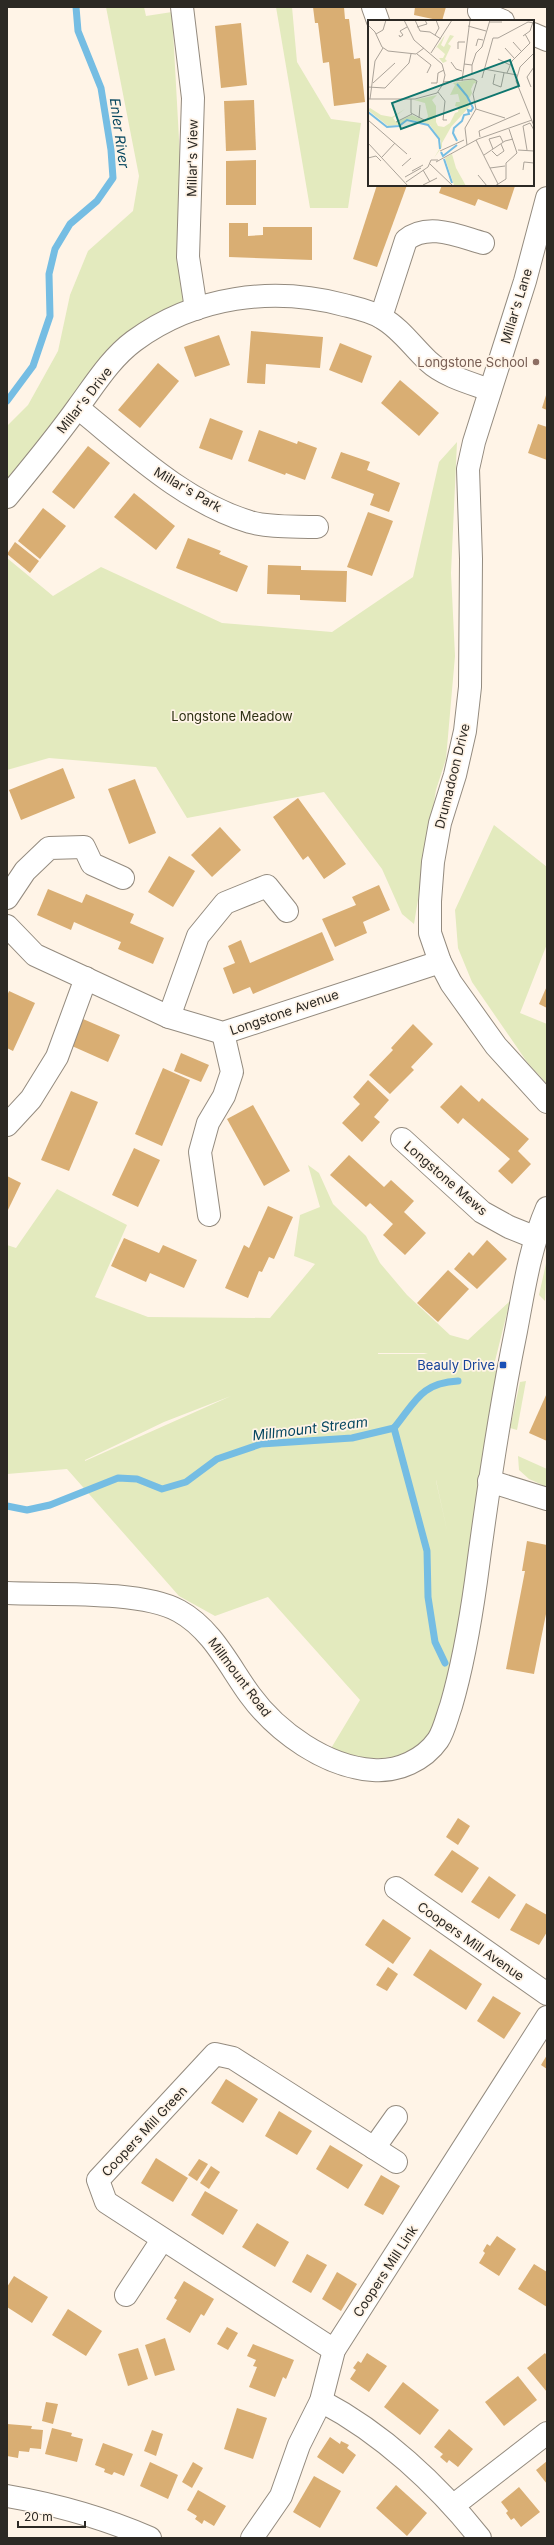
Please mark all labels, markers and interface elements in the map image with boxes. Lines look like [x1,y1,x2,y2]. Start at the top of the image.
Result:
inset map [368,20,534,186]
water label: Enler River [107,97,133,170]
street label: Millar's View [183,119,201,197]
street label: Millar's Lane [497,266,535,346]
place label: Longstone School [417,354,528,370]
marker: Longstone School [531,357,541,367]
street label: Millar's Drive [53,364,115,436]
street label: Millar's Park [151,463,225,515]
park label: Longstone Meadow [171,708,293,724]
street label: Drumadoon Drive [431,722,473,830]
street label: Longstone Avenue [227,986,341,1038]
street label: Longstone Mews [401,1137,491,1219]
place label: Beauly Drive [417,1357,495,1373]
marker: Beauly Drive [498,1360,508,1370]
water label: Millmount Stream [251,1412,369,1444]
street label: Millmount Road [205,1634,275,1720]
street label: Coopers Mill Avenue [415,1898,527,1984]
street label: Coopers Mill Green [98,2082,190,2180]
street label: Coopers Mill Link [349,2222,421,2320]
scale bar [18,2503,85,2529]
text: 20 m [24,2509,53,2524]

